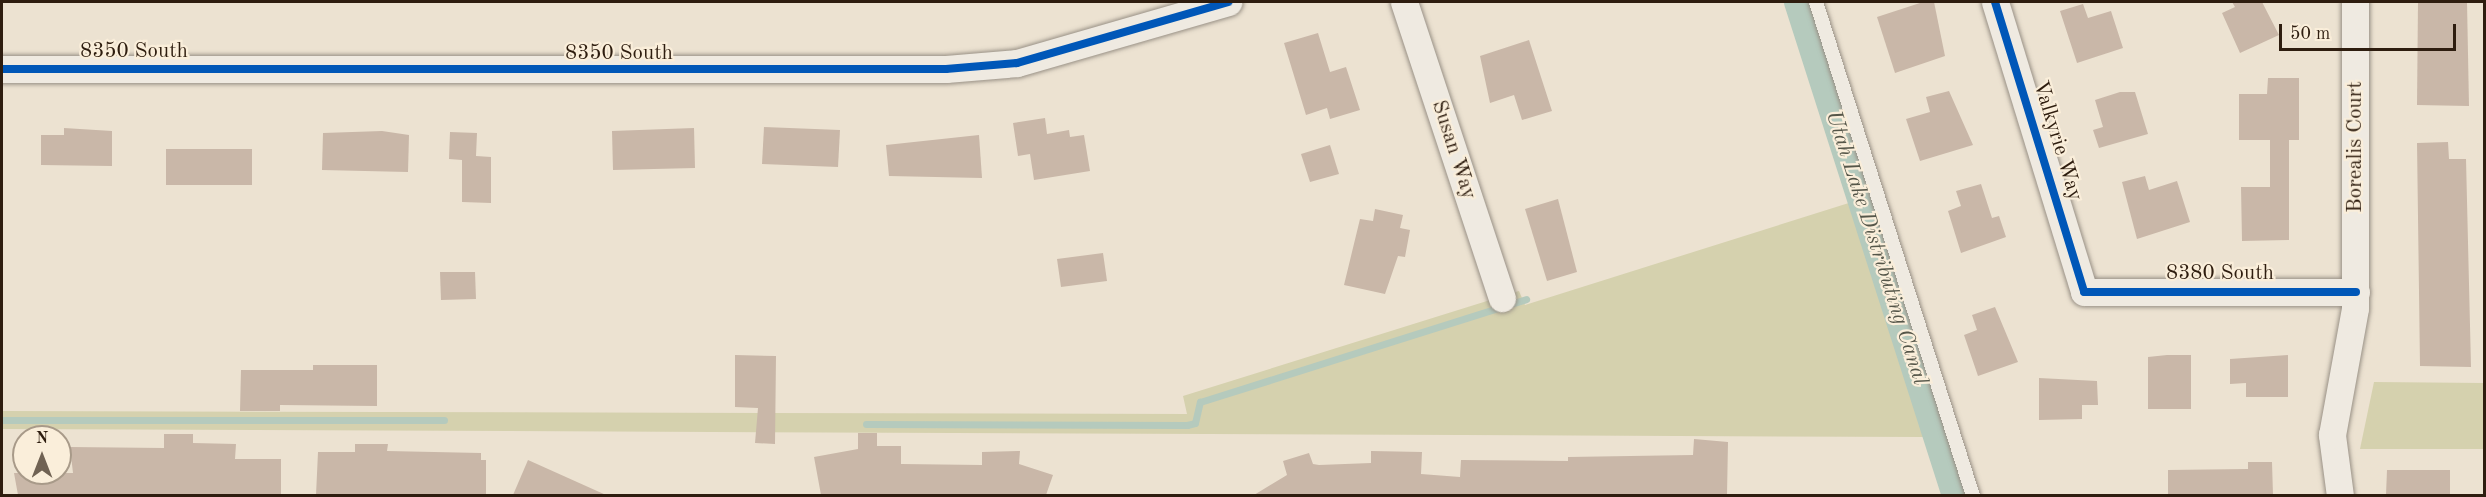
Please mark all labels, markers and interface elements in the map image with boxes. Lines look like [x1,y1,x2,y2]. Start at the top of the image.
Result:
scale bar [2282,12,2459,50]
text: 50 m [2290,25,2330,43]
street label: 8350 South [80,39,188,65]
street label: 8350 South [565,41,673,67]
street label: Valkyrie Way [2027,78,2087,204]
street label: Borealis Court [2343,81,2369,213]
street label: Susan Way [1425,97,1481,203]
water label: Utah Lake Distributing Canal [1819,107,1933,389]
street label: 8380 South [2166,261,2274,287]
north arrow [12,425,72,485]
text: N [36,431,48,447]

